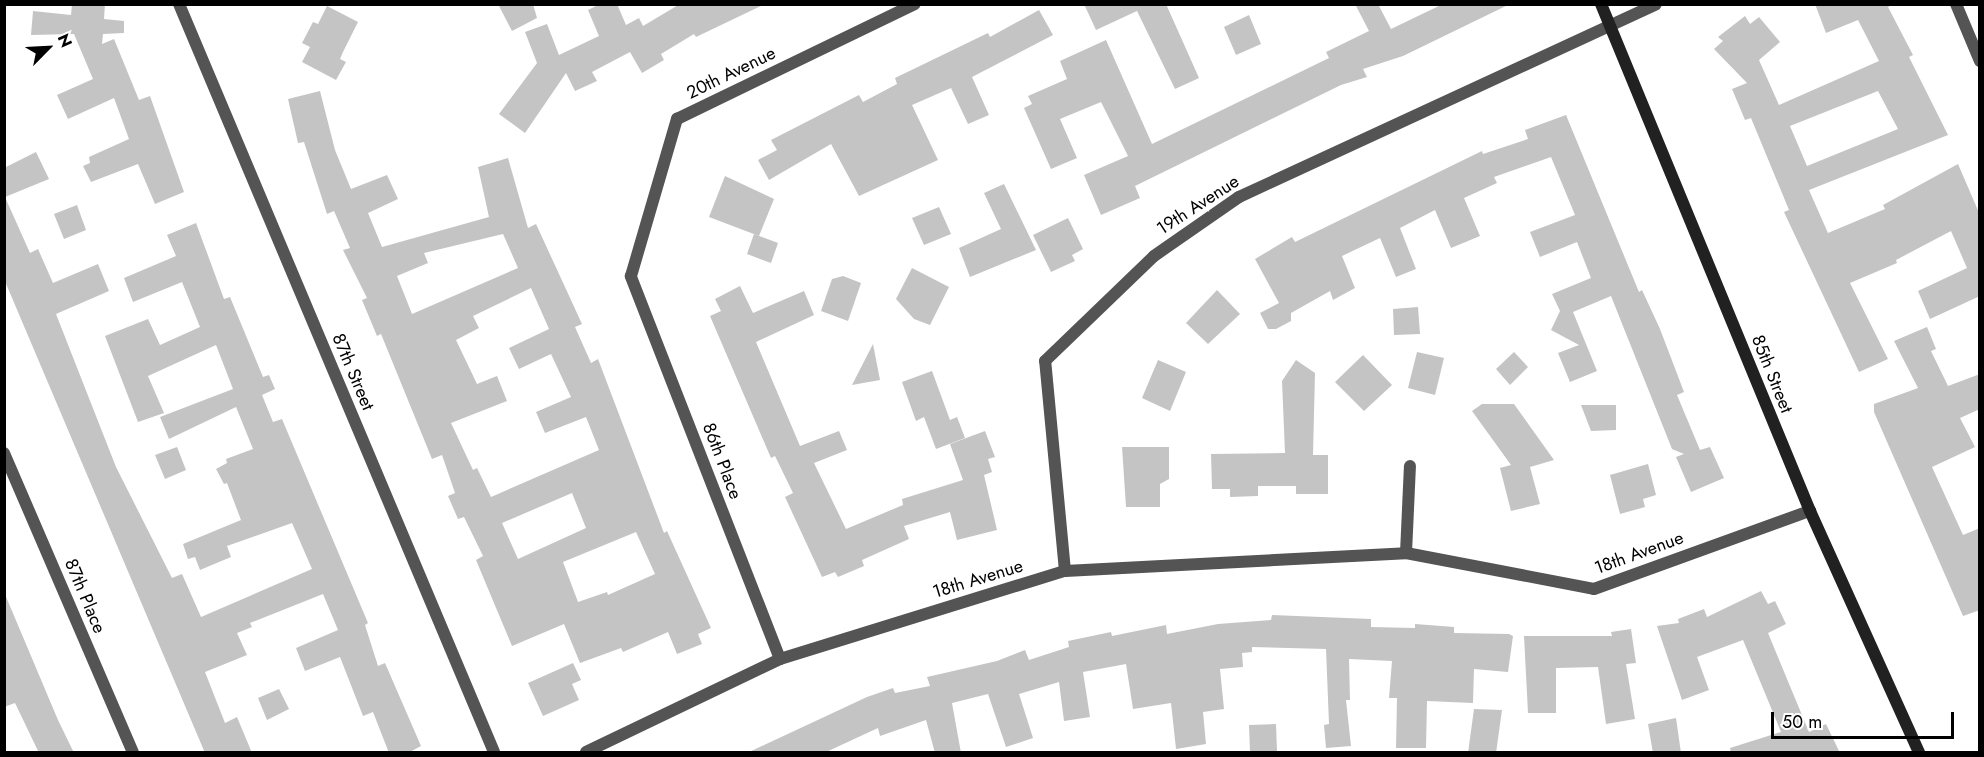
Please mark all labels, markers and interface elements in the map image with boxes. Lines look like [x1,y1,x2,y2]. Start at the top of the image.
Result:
north arrow [18,18,78,78]
text: N [52,30,78,51]
street label: 20th Avenue [683,42,779,104]
street label: 19th Avenue [1153,170,1243,240]
street label: 87th Street [327,330,379,414]
street label: 85th Street [1747,332,1797,416]
street label: 86th Place [698,420,746,502]
street label: 18th Avenue [1592,527,1686,579]
street label: 18th Avenue [930,555,1026,603]
street label: 87th Place [60,556,110,636]
scale bar [1774,700,1957,738]
text: 50 m [1782,709,1822,735]

